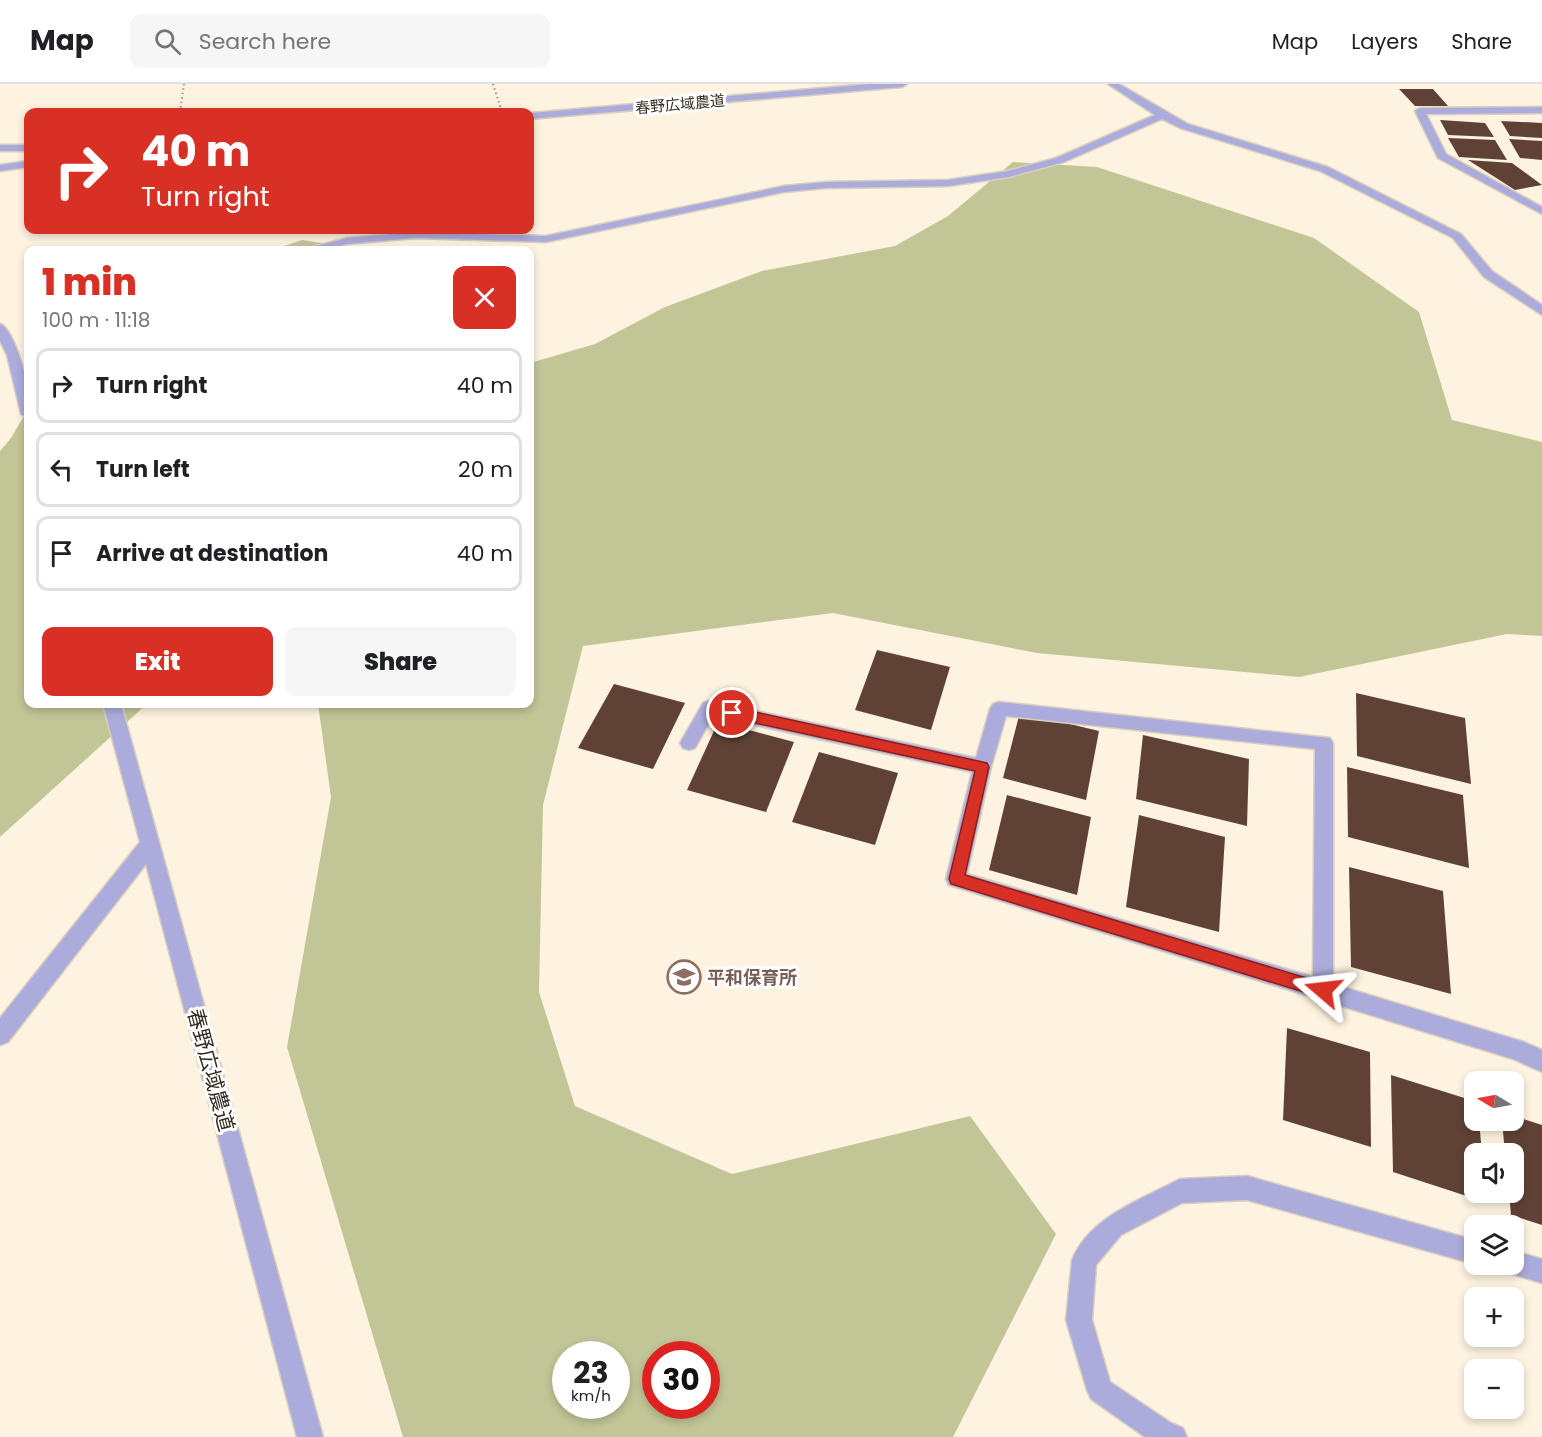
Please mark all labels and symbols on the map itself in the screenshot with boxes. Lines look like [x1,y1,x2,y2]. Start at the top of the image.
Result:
street label: 春野広域農道 [634,90,726,118]
pin [706,687,757,738]
position arrow [1291,958,1355,1022]
school or university icon: 平和保育所 [666,959,702,995]
place label: 平和保育所 [707,965,797,990]
street label: 春野広域農道 [181,1005,241,1135]
north arrow [1464,1071,1524,1131]
speed limit sign: 30 [642,1341,720,1419]

